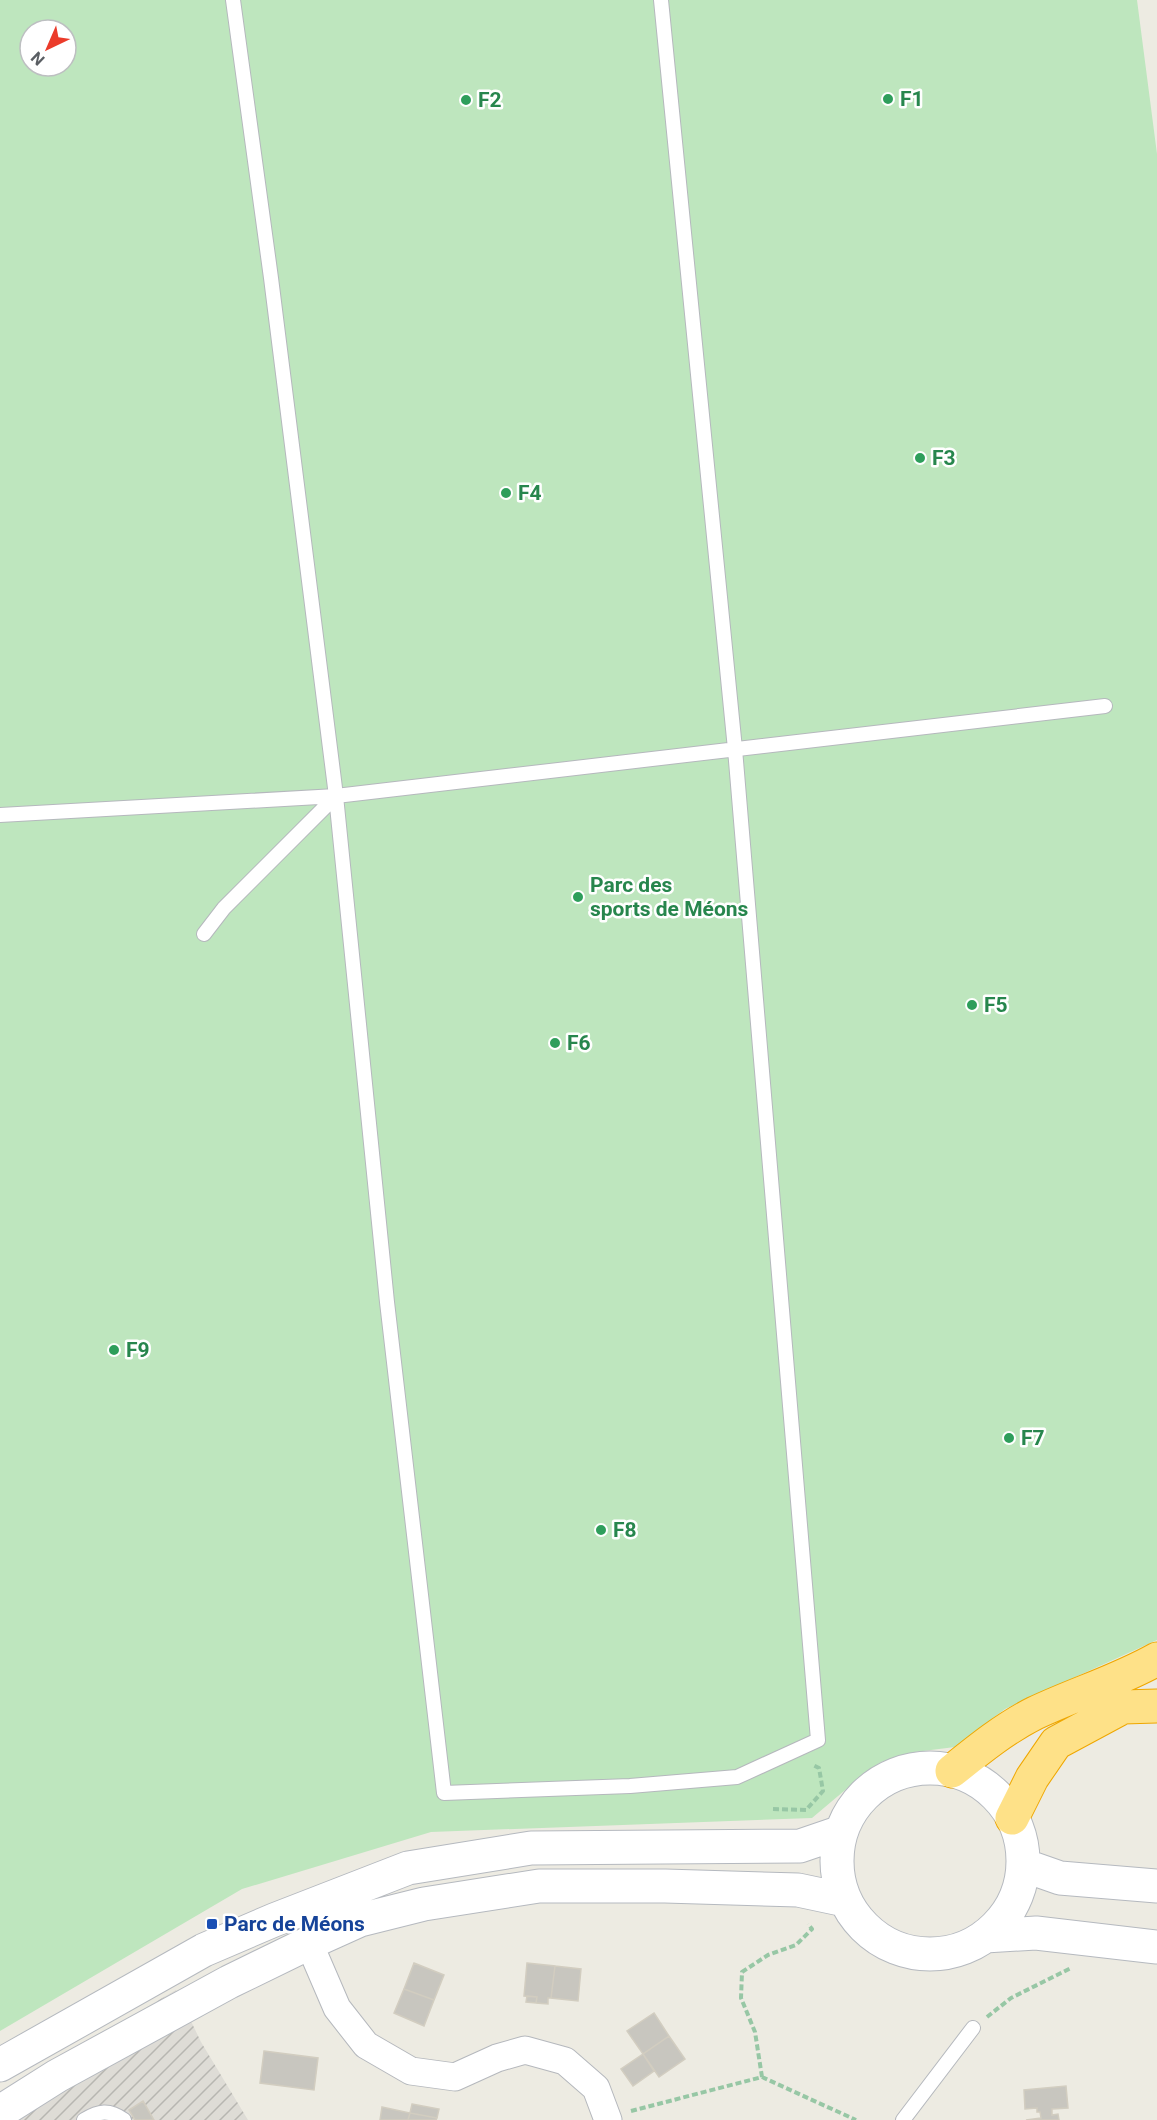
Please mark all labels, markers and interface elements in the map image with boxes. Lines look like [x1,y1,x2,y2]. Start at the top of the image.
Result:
north arrow [18,18,78,78]
text: N [27,48,49,69]
place label: F1 [900,87,924,111]
place label: F2 [478,88,502,112]
marker: F1 [881,92,895,106]
marker: F2 [459,93,473,107]
place label: F3 [932,446,956,470]
marker: F3 [913,451,927,465]
place label: F4 [518,481,542,505]
marker: F4 [499,486,513,500]
place label: Parc des sports de Méons [590,873,749,921]
marker: Parc des sports de Méons [571,890,585,904]
place label: F5 [984,993,1008,1017]
marker: F5 [965,998,979,1012]
place label: F6 [567,1031,591,1055]
marker: F6 [548,1036,562,1050]
place label: F9 [126,1338,150,1362]
marker: F9 [107,1343,121,1357]
place label: F7 [1021,1426,1045,1450]
marker: F7 [1002,1431,1016,1445]
place label: F8 [613,1518,637,1542]
marker: F8 [594,1523,608,1537]
place label: Parc de Méons [224,1912,365,1936]
marker: Parc de Méons [205,1917,219,1931]

